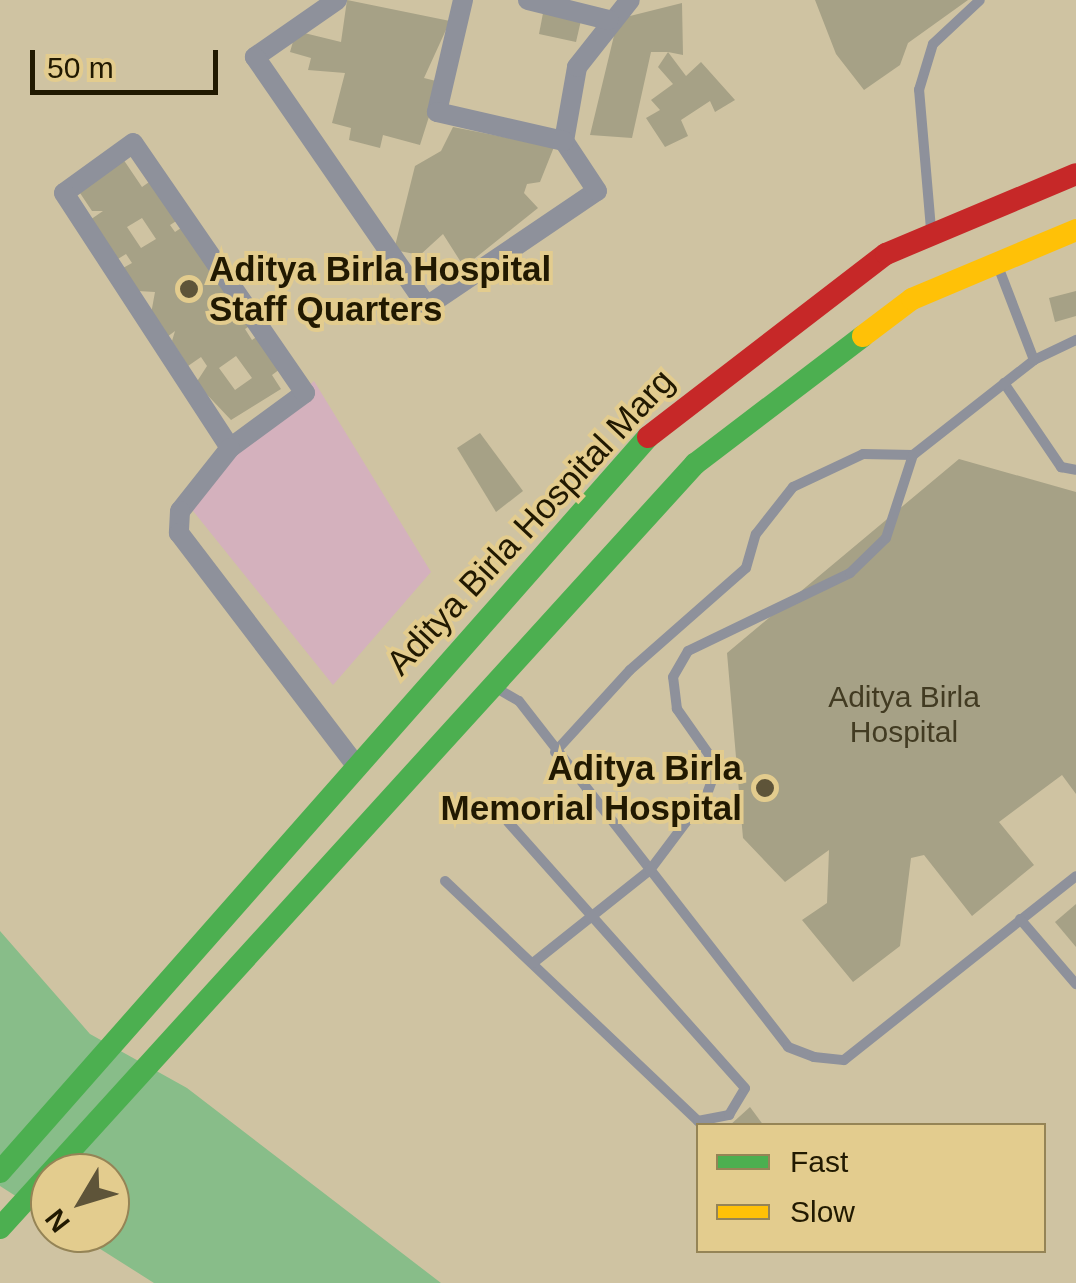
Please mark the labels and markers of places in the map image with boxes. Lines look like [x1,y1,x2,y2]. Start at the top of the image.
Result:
place label: Aditya Birla Hospital Staff Quarters [209,248,551,330]
marker: Aditya Birla Hospital Staff Quarters [178,278,200,300]
place label: Aditya Birla Memorial Hospital [441,747,742,829]
marker: Aditya Birla Memorial Hospital [752,775,778,801]

